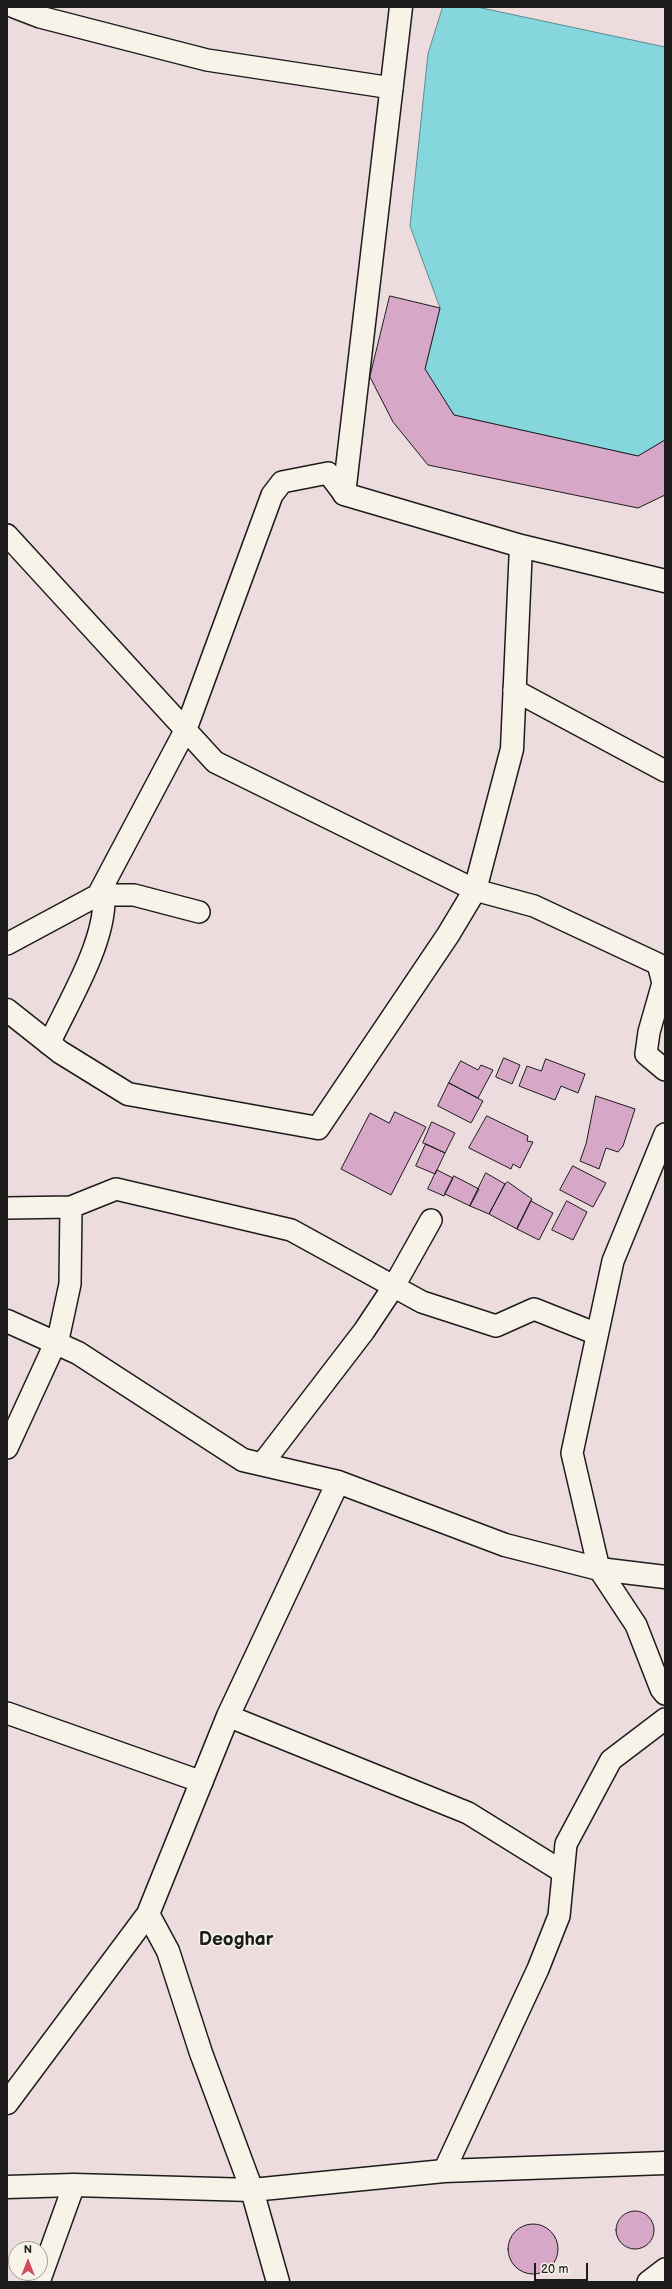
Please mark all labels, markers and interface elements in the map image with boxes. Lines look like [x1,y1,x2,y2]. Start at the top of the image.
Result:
district label: Deoghar [199,1929,273,1951]
north arrow [8,2241,48,2281]
text: N [24,2243,32,2256]
scale bar [536,2255,590,2281]
text: 20 m [541,2262,568,2277]

